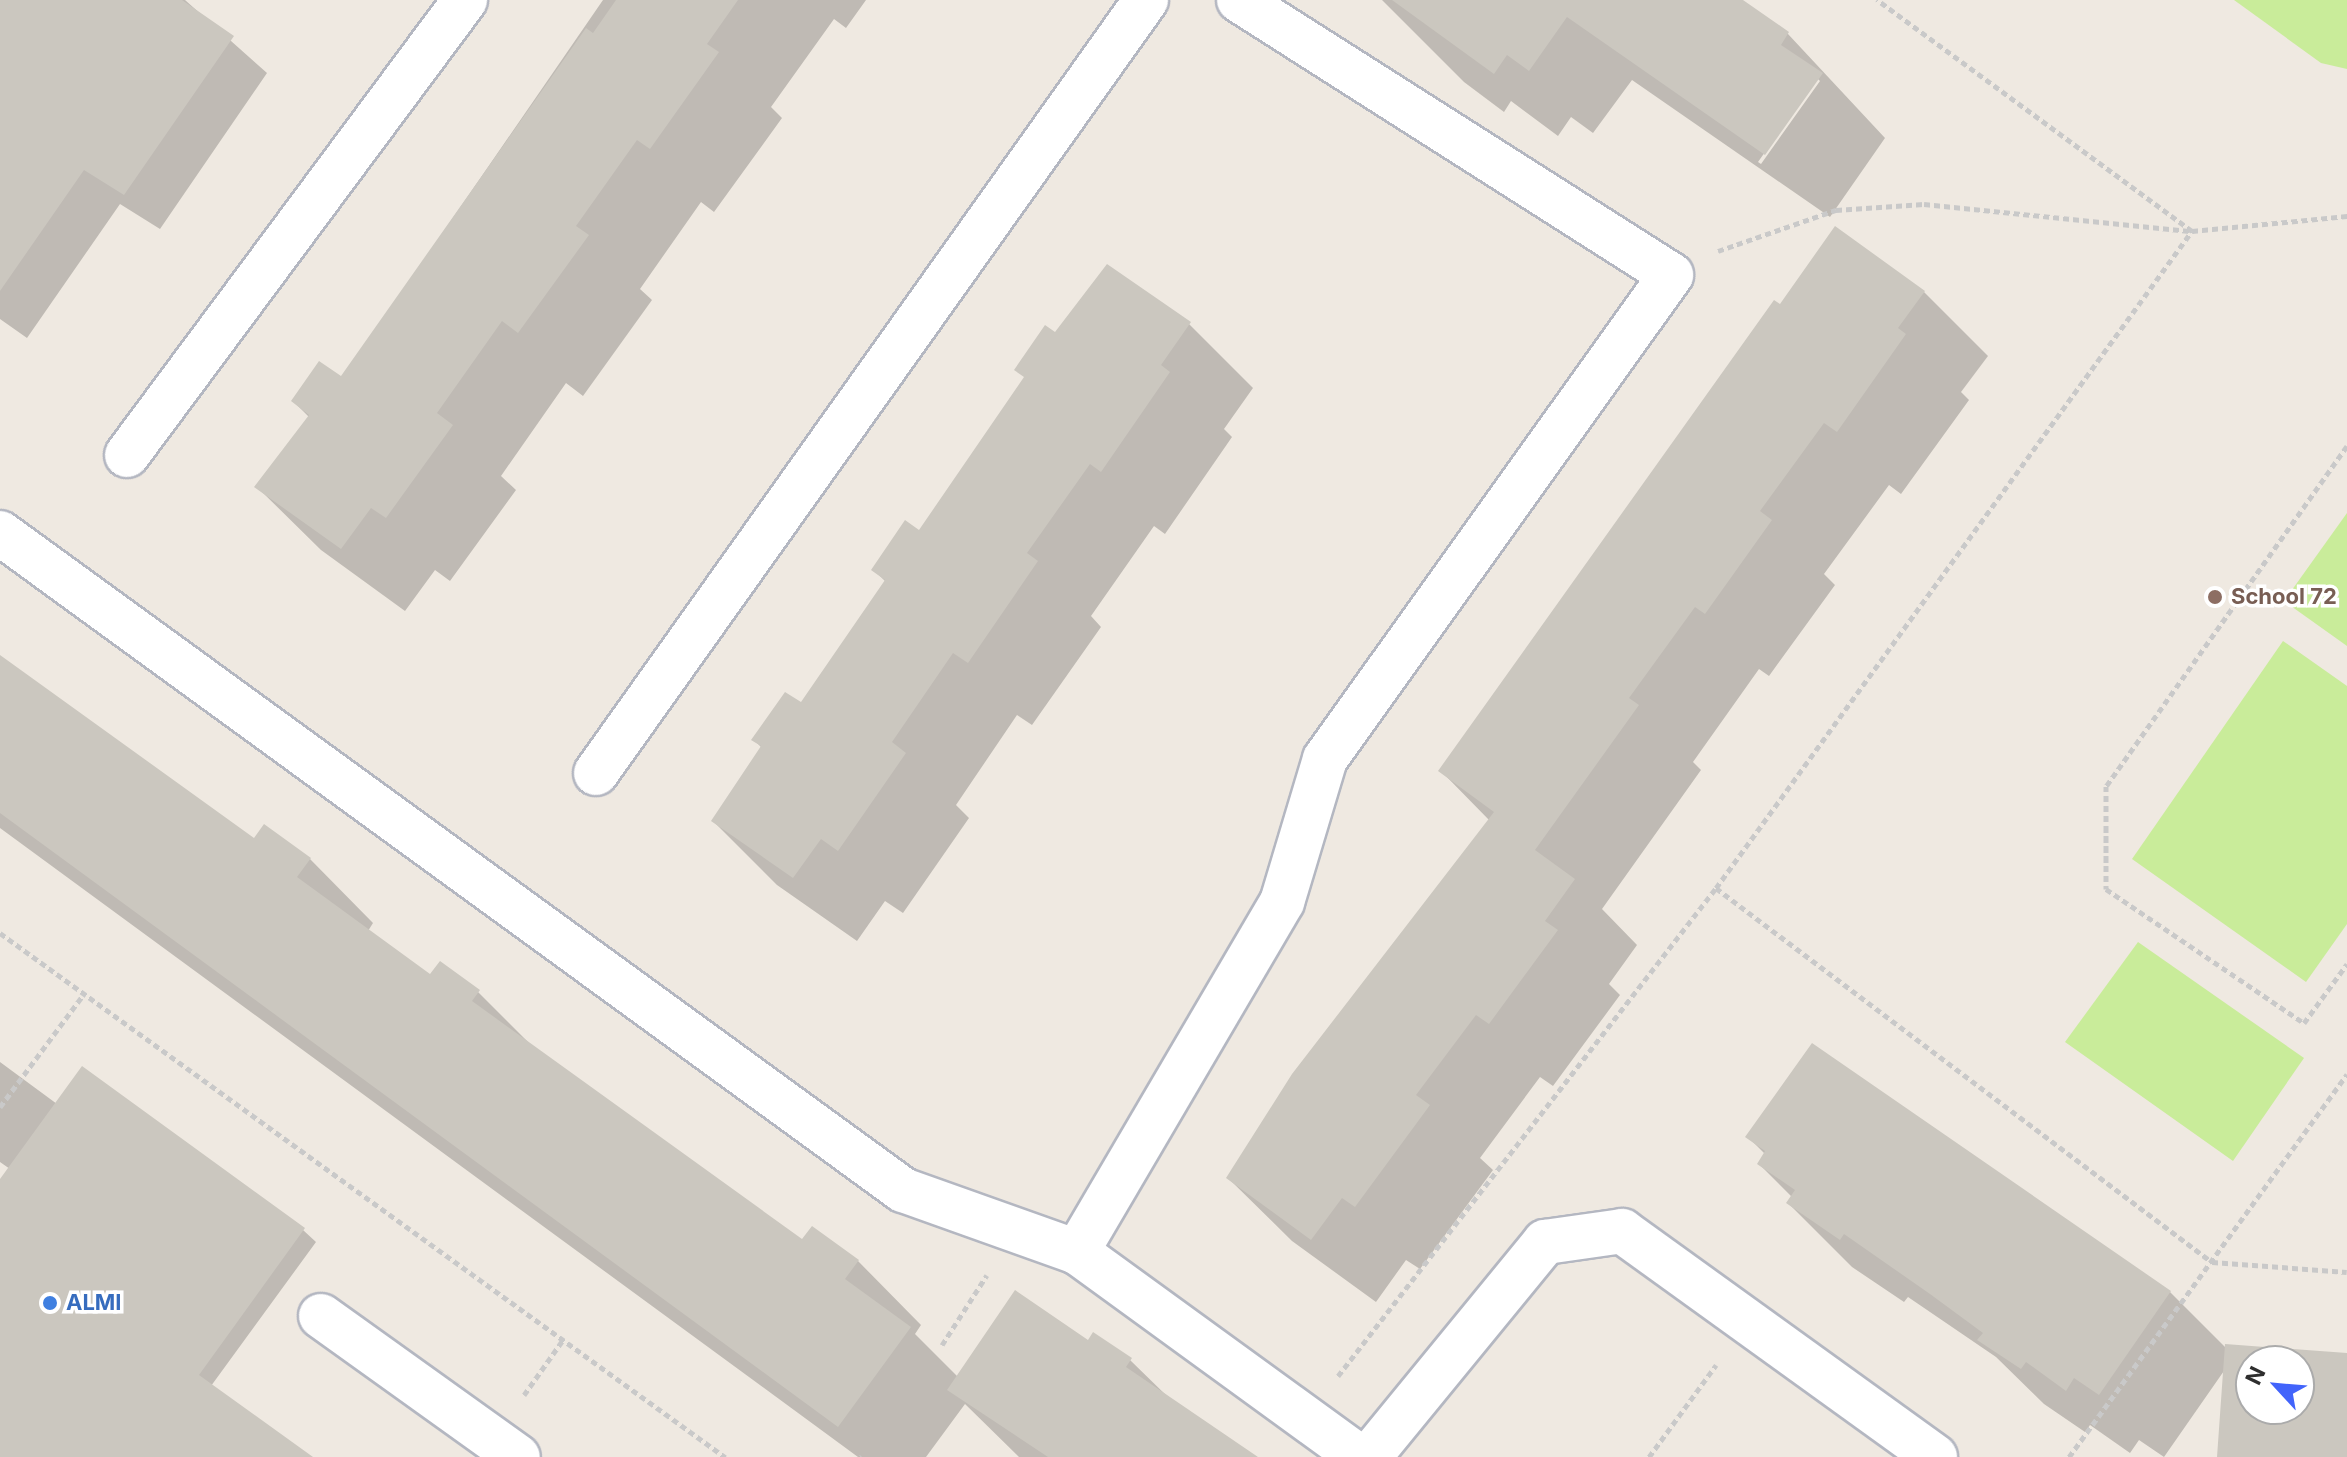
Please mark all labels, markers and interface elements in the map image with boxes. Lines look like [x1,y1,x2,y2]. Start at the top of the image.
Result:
place label: School 72 [2231,584,2337,610]
marker: School 72 [2206,588,2224,606]
place label: ALMI [66,1290,122,1316]
marker: ALMI [41,1294,59,1312]
north arrow [2235,1345,2315,1425]
text: N [2240,1362,2271,1389]

